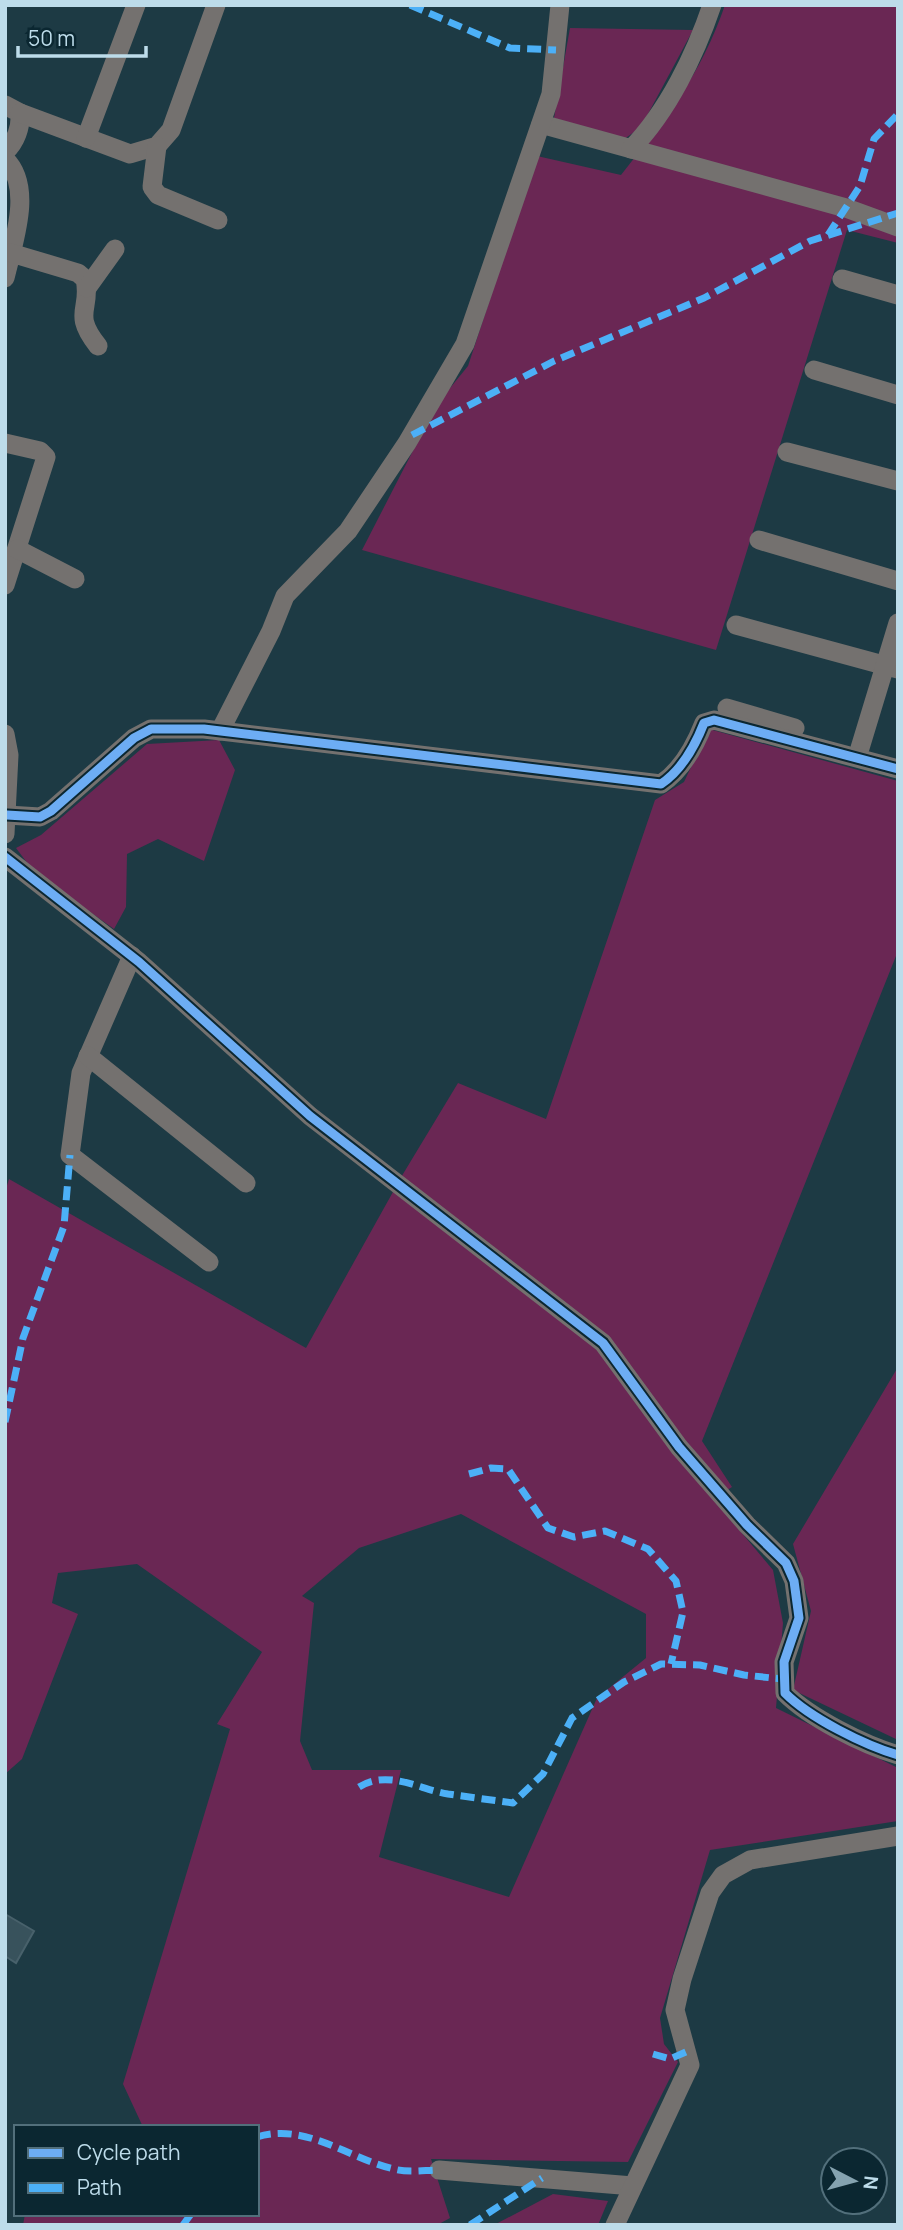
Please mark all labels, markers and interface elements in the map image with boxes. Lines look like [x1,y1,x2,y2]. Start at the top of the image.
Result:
scale bar [18,14,145,58]
text: 50 m [28,24,75,52]
legend [14,2125,259,2216]
text: Cycle path [77,2138,180,2166]
north arrow [819,2146,889,2216]
text: Path [77,2173,122,2201]
text: N [857,2175,885,2191]

